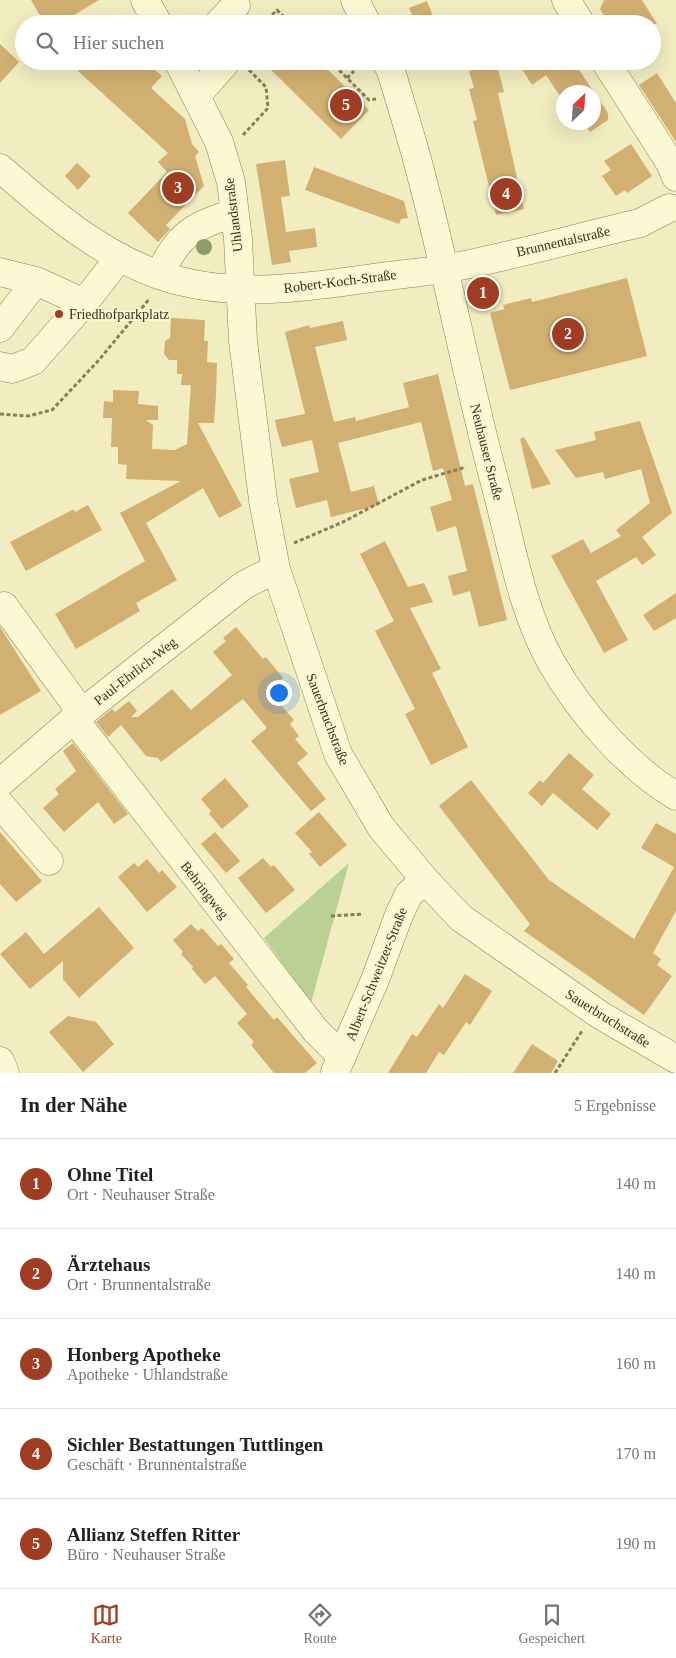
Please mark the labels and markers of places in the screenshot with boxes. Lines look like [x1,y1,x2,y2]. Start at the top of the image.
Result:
pin: 5 [330,86,362,124]
pin: 3 [162,169,194,207]
pin: 4 [490,175,522,213]
pin: 1 [467,274,499,312]
place label: Friedhofparkplatz [69,307,169,322]
marker: Friedhofparkplatz [53,308,65,320]
pin: 2 [552,315,584,353]

